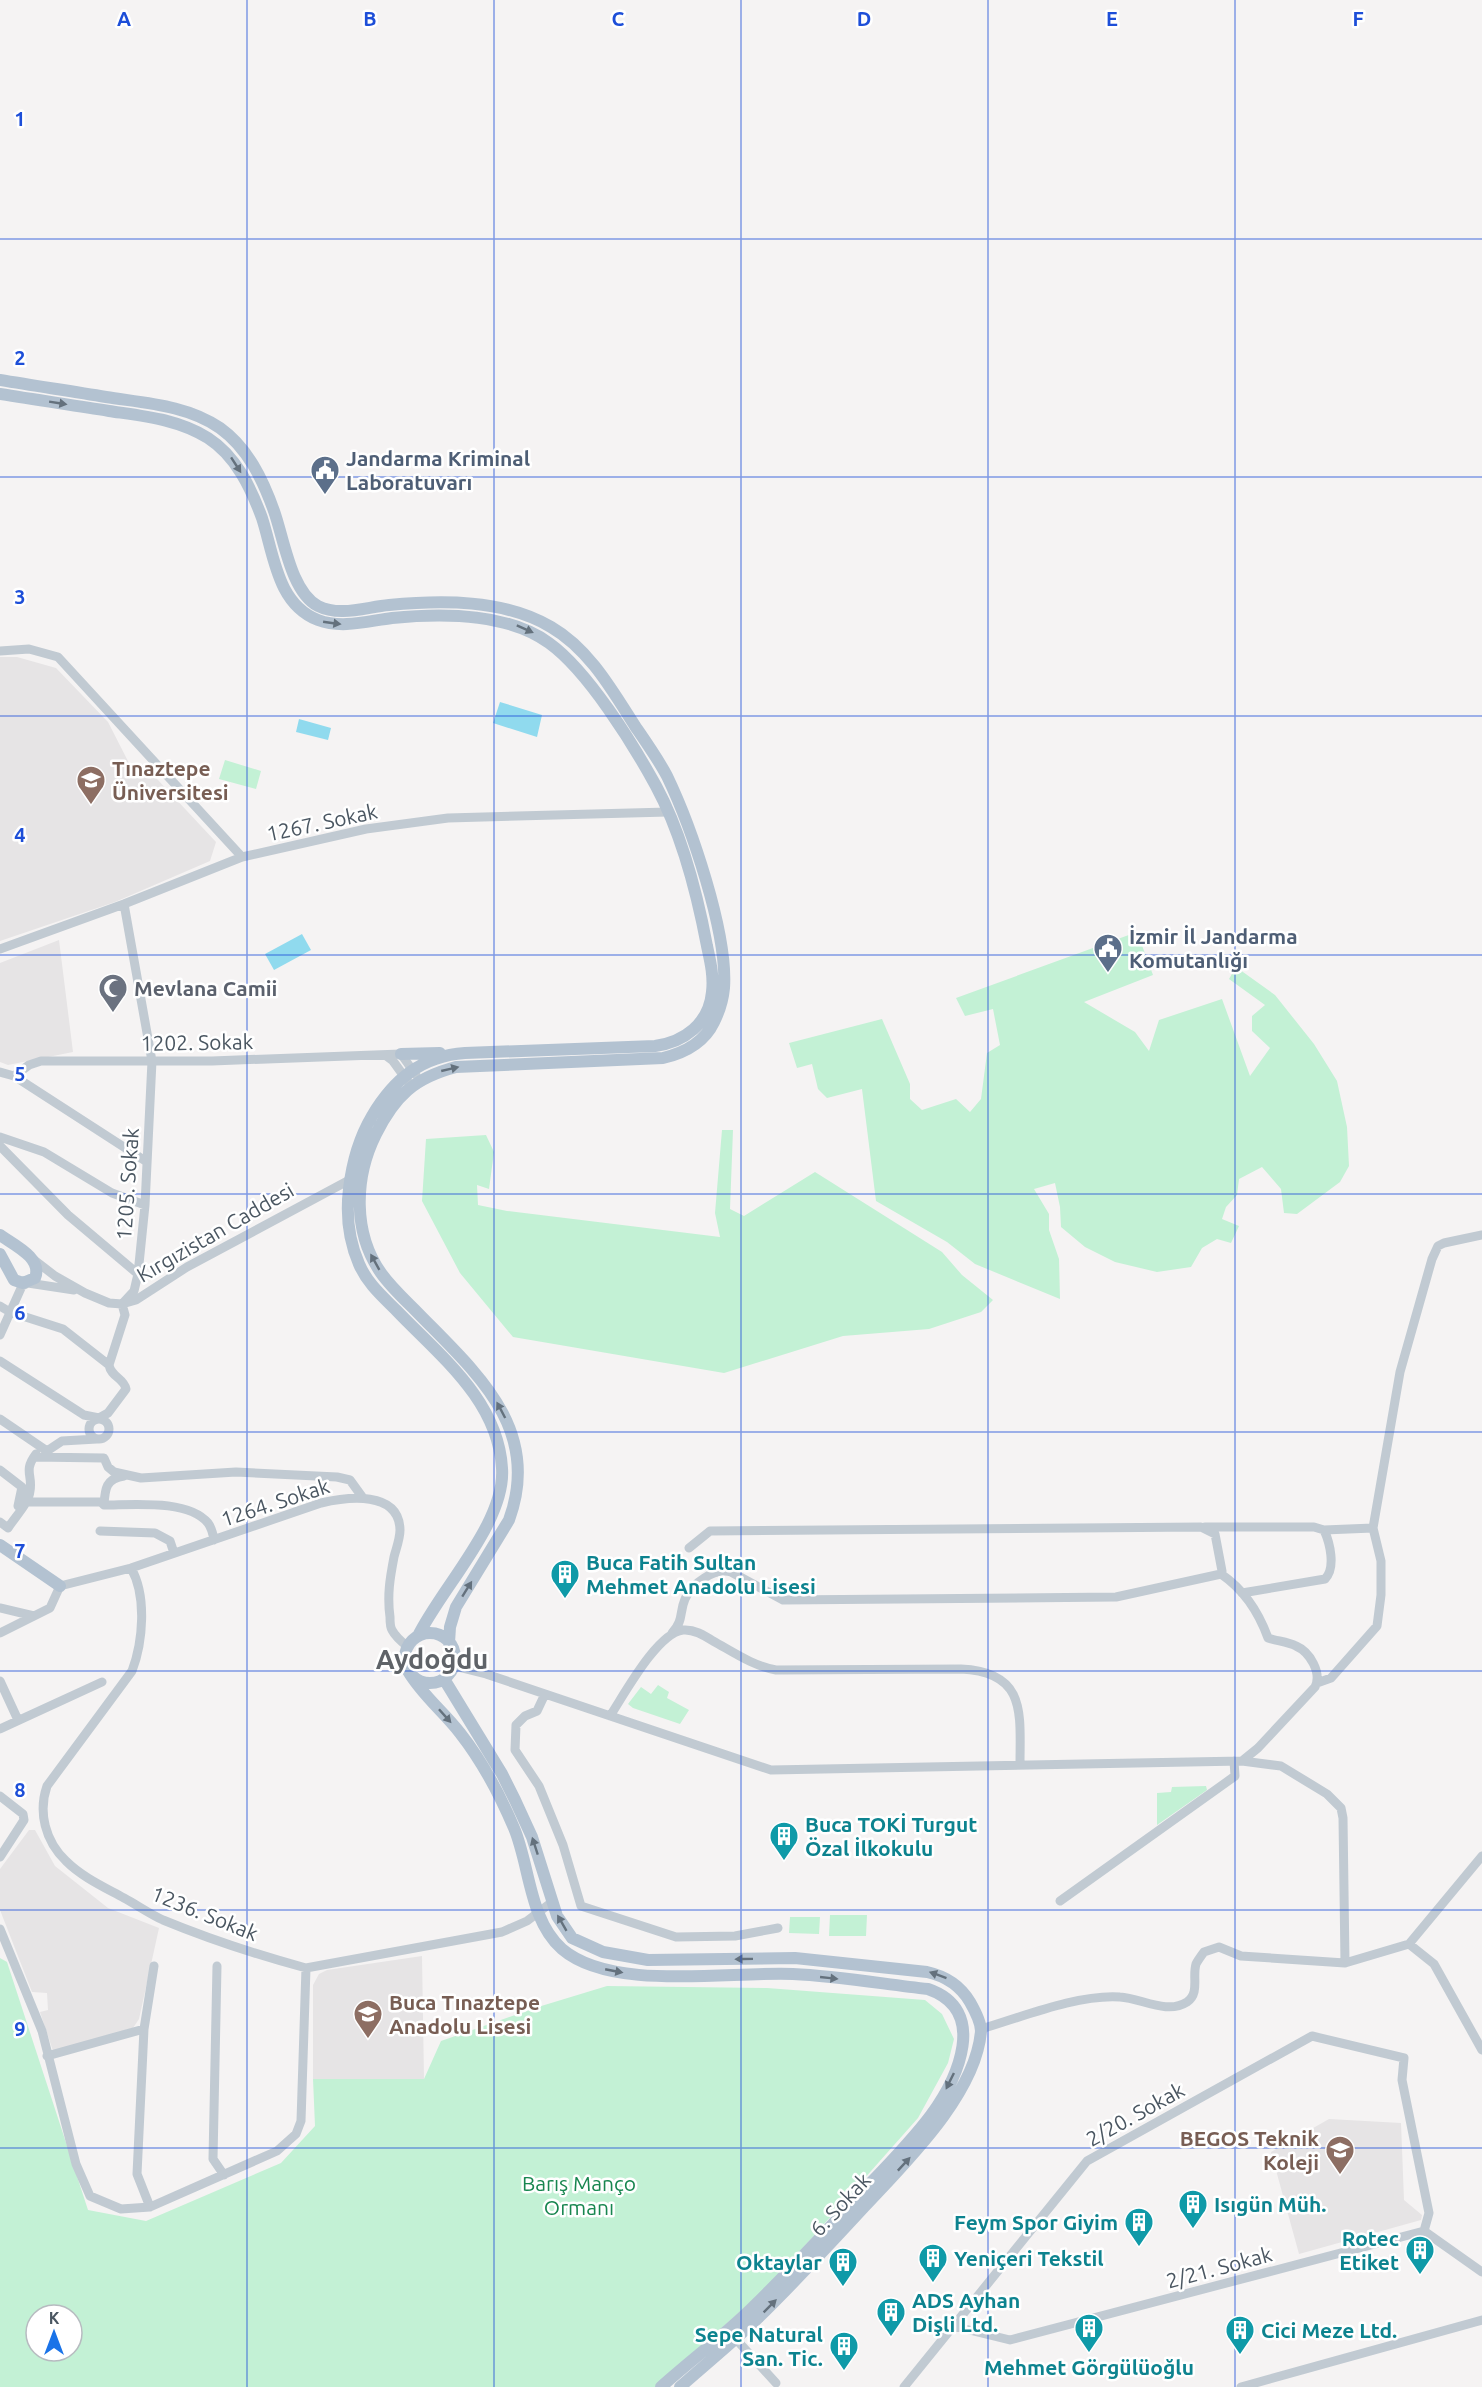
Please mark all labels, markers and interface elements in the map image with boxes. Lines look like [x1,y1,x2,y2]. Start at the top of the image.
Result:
text: A [117,7,131,30]
text: B [363,7,377,30]
text: C [612,7,625,30]
text: D [857,7,871,30]
text: E [1106,7,1118,30]
text: F [1352,7,1364,30]
text: 1 [14,107,26,130]
text: 2 [14,346,26,369]
one-way arrow [48,399,67,408]
place label: Jandarma Kriminal Laboratuvarı [346,446,530,494]
public building icon: Jandarma Kriminal Laboratuvarı [309,454,341,496]
one-way arrow [230,457,241,474]
text: 3 [14,585,26,608]
one-way arrow [323,618,342,627]
one-way arrow [516,625,533,634]
place label: Tınaztepe Üniversitesi [112,756,229,804]
school or university icon: Tınaztepe Üniversitesi [75,764,107,806]
street label: 1267. Sokak [264,798,380,845]
text: 4 [14,823,26,846]
place label: İzmir İl Jandarma Komutanlığı [1129,924,1298,972]
public building icon: İzmir İl Jandarma Komutanlığı [1092,932,1124,974]
mosque icon: Mevlana Camii [97,972,129,1014]
place label: Mevlana Camii [134,976,277,1000]
street label: 1202. Sokak [140,1029,254,1055]
text: 5 [14,1062,26,1085]
one-way arrow [441,1064,460,1073]
street label: 1205. Sokak [111,1127,143,1241]
street label: Kırgızistan Caddesi [132,1177,298,1287]
one-way arrow [370,1253,380,1270]
text: 6 [14,1301,26,1324]
one-way arrow [497,1401,506,1418]
street label: 1264. Sokak [218,1473,333,1531]
text: 7 [14,1539,26,1562]
place label: Buca Fatih Sultan Mehmet Anadolu Lisesi [586,1550,816,1598]
building icon: Buca Fatih Sultan Mehmet Anadolu Lisesi [549,1558,581,1600]
one-way arrow [461,1581,473,1597]
district label: Aydoğdu [376,1644,488,1674]
one-way arrow [438,1708,451,1723]
text: 8 [14,1778,26,1801]
place label: Buca TOKİ Turgut Özal İlkokulu [805,1812,977,1860]
building icon: Buca TOKİ Turgut Özal İlkokulu [768,1820,800,1862]
one-way arrow [529,1837,539,1855]
street label: 1236. Sokak [148,1881,262,1945]
one-way arrow [556,1915,567,1931]
one-way arrow [735,1954,754,1963]
one-way arrow [604,1967,623,1976]
one-way arrow [929,1970,947,1980]
one-way arrow [820,1973,839,1983]
place label: Buca Tınaztepe Anadolu Lisesi [389,1990,540,2038]
school or university icon: Buca Tınaztepe Anadolu Lisesi [352,1998,384,2040]
text: 9 [14,2017,26,2040]
one-way arrow [946,2073,955,2090]
street label: 2/20. Sokak [1082,2077,1189,2151]
place label: BEGOS Teknik Koleji [1180,2126,1319,2174]
school or university icon: BEGOS Teknik Koleji [1324,2134,1356,2176]
one-way arrow [897,2156,911,2171]
street label: 6. Sokak [805,2167,875,2240]
park label: Barış Manço Ormanı [522,2171,636,2219]
building icon: Isıgün Müh. [1177,2188,1209,2230]
place label: Isıgün Müh. [1214,2192,1326,2216]
building icon: Feym Spor Giyim [1123,2206,1155,2248]
place label: Feym Spor Giyim [954,2210,1118,2234]
place label: Rotec Etiket [1339,2226,1399,2274]
building icon: Rotec Etiket [1404,2234,1436,2276]
street label: 2/21. Sokak [1163,2241,1275,2293]
building icon: Yeniçeri Tekstil [917,2242,949,2284]
building icon: Oktaylar [827,2246,859,2288]
place label: Yeniçeri Tekstil [954,2246,1104,2270]
place label: Oktaylar [736,2250,822,2274]
place label: ADS Ayhan Dişli Ltd. [912,2288,1020,2336]
building icon: ADS Ayhan Dişli Ltd. [875,2296,907,2338]
one-way arrow [763,2299,777,2313]
north arrow [24,2303,84,2363]
text: K [49,2309,60,2327]
building icon: Mehmet Görgülüoğlu [1073,2312,1105,2354]
building icon: Cici Meze Ltd. [1224,2314,1256,2356]
place label: Cici Meze Ltd. [1261,2318,1397,2342]
place label: Sepe Natural San. Tic. [695,2322,823,2370]
building icon: Sepe Natural San. Tic. [828,2330,860,2372]
place label: Mehmet Görgülüoğlu [984,2355,1194,2379]

